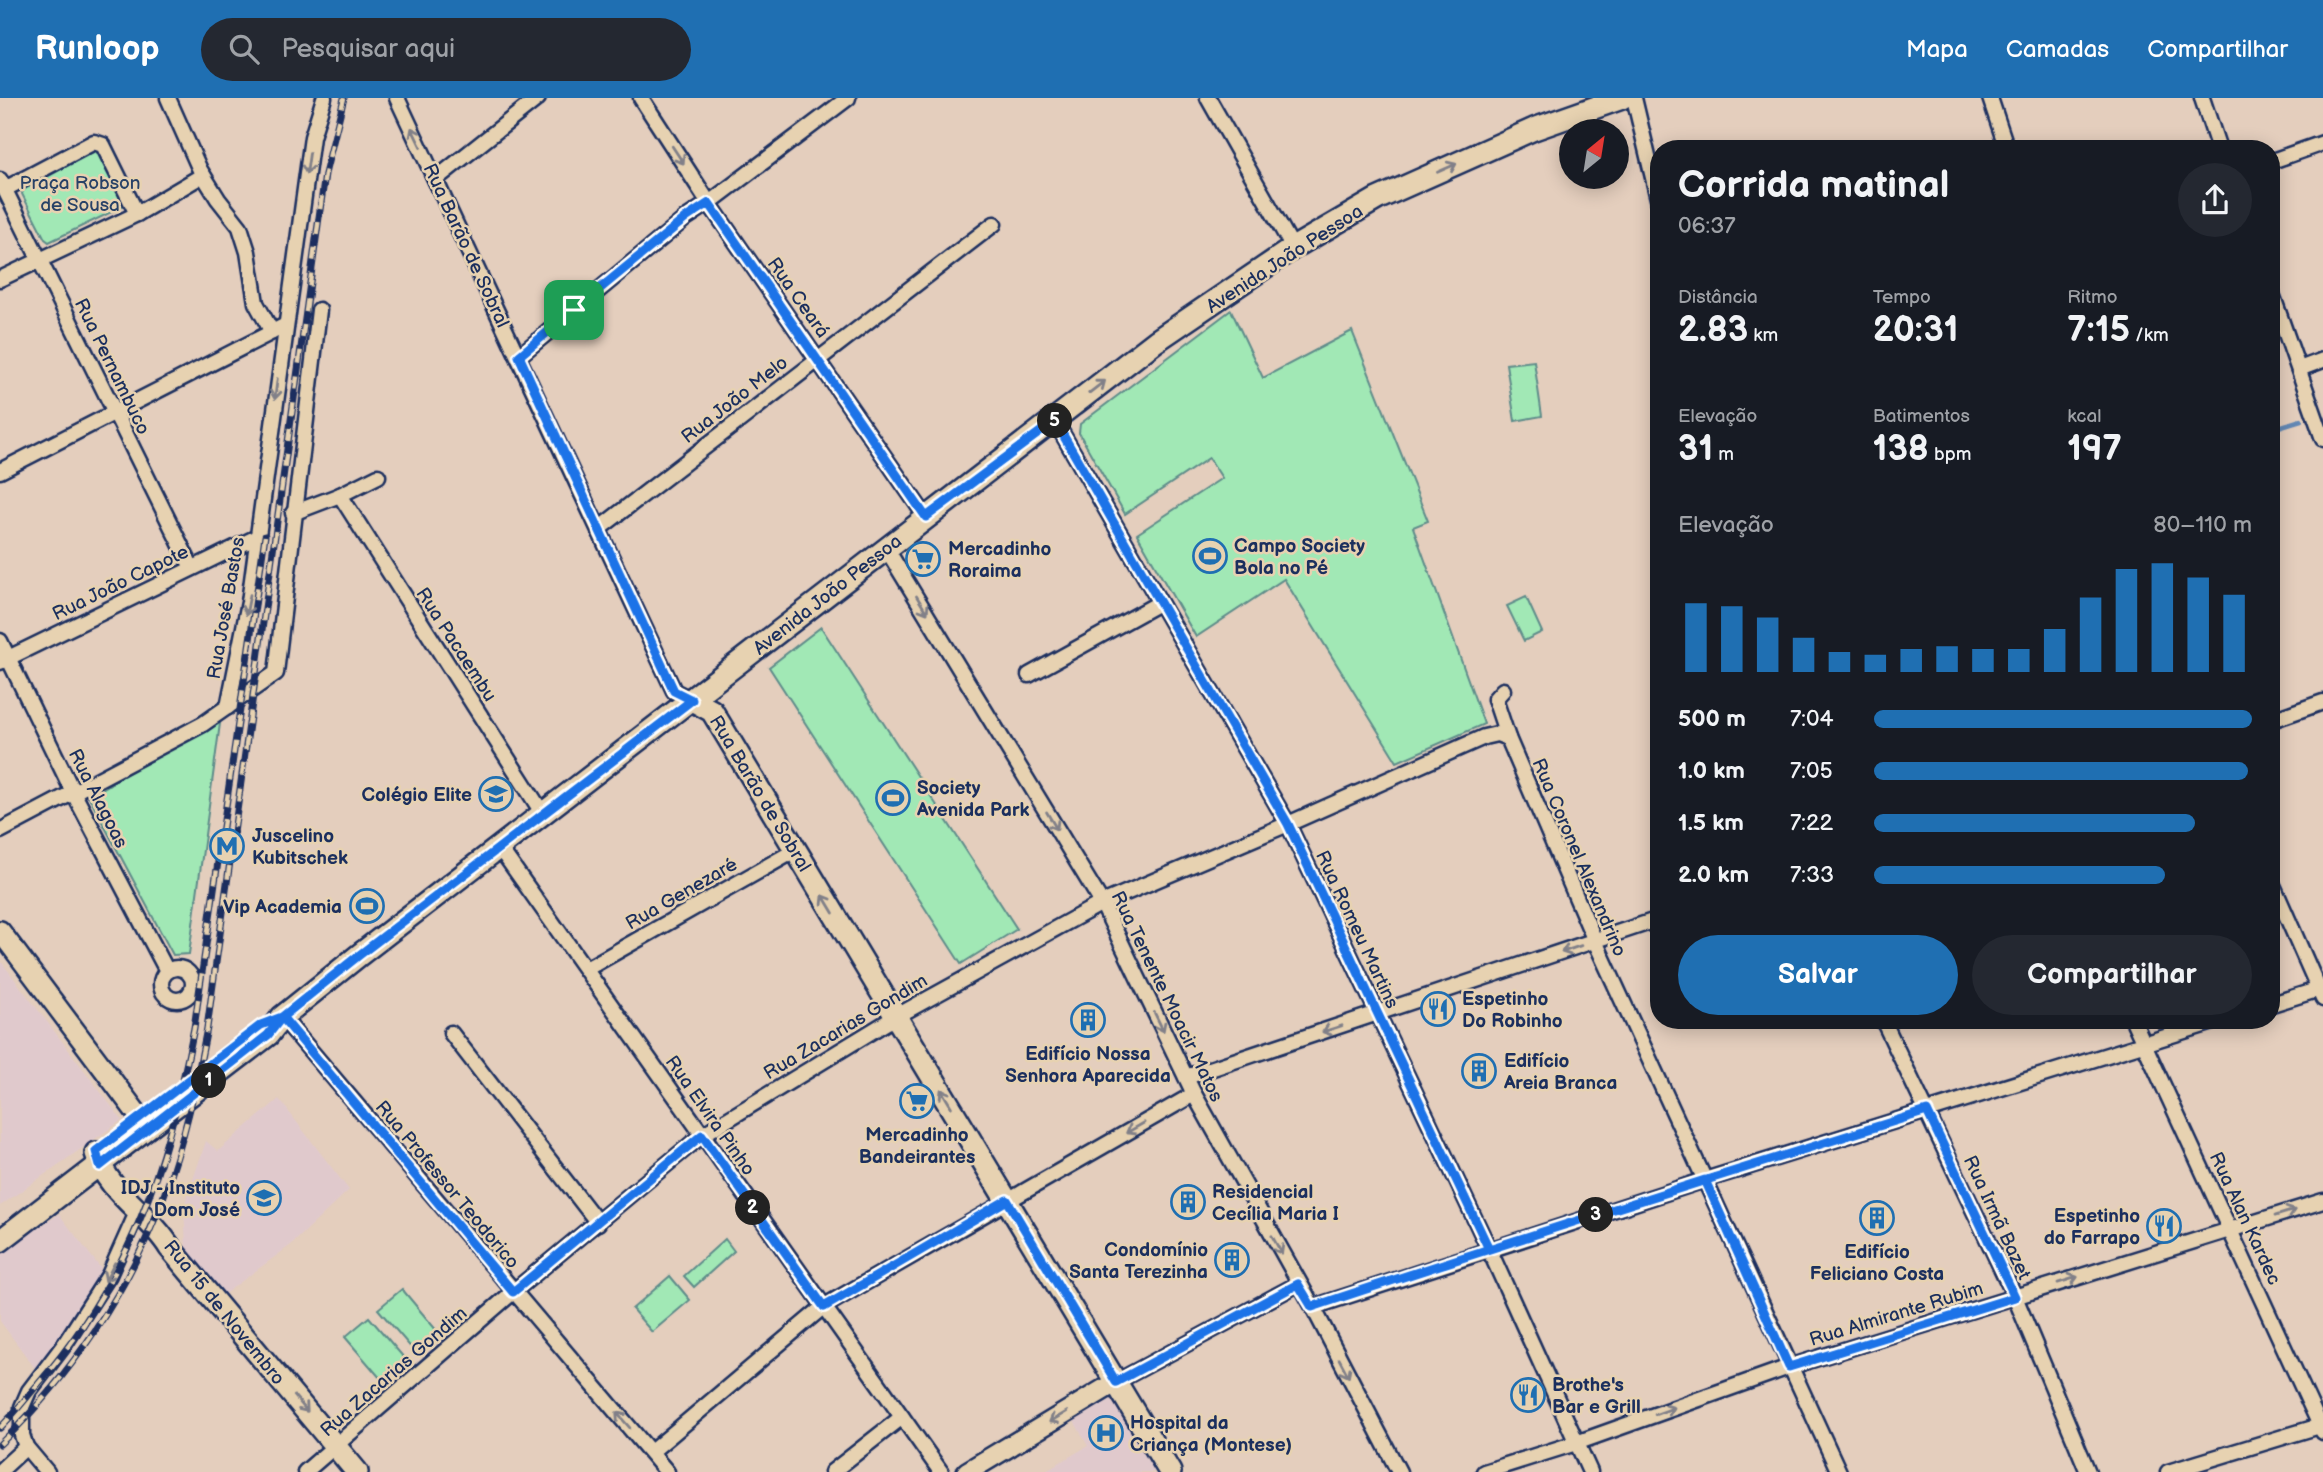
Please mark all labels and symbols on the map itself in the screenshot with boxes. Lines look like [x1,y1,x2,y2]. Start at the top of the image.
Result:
north arrow [1559,119,1629,189]
one-way arrow [409,127,422,148]
one-way arrow [671,145,685,164]
one-way arrow [301,152,314,175]
street label: Rua Barão de Sobral [418,160,514,331]
one-way arrow [1436,161,1457,174]
park label: Praça Robson de Sousa [19,172,141,217]
street label: Avenida João Pessoa [1202,200,1367,319]
street label: Rua Ceará [762,253,834,342]
pin [544,280,604,340]
street label: Rua Pernambuco [69,295,155,438]
street label: Rua João Melo [677,352,793,449]
one-way arrow [270,378,283,400]
one-way arrow [1088,380,1106,395]
pin: 5 [1038,404,1072,438]
street label: Avenida João Pessoa [749,530,907,660]
street label: Rua José Bastos [203,535,250,681]
place label: Campo Society Bola no Pé [1234,535,1365,580]
sports icon: Campo Society Bola no Pé [1191,537,1229,575]
place label: Mercadinho Roraima [948,538,1051,583]
street label: Rua João Capote [49,540,192,626]
supermarket icon: Mercadinho Roraima [904,540,942,578]
street label: Rua Pacaembu [410,584,501,706]
one-way arrow [241,593,254,616]
one-way arrow [915,595,929,615]
street label: Rua Barão de Sobral [704,711,816,876]
street label: Rua Alagoas [63,745,133,852]
street label: Rua Coronel Alexandrino [1526,755,1631,960]
school or university icon: Colégio Elite [477,775,515,813]
place label: Society Avenida Park [916,777,1030,822]
sports icon: Society Avenida Park [874,779,912,817]
place label: Colégio Elite [361,784,472,807]
one-way arrow [1046,811,1060,831]
place label: Juscelino Kubitschek [252,825,348,870]
metro station icon: Juscelino Kubitschek [208,827,246,865]
street label: Rua Romeu Martins [1310,847,1403,1012]
street label: Rua Genezaré [622,853,742,936]
sports icon: Vip Academia [348,887,386,925]
street label: Rua Tenente Moacir Matos [1106,888,1228,1106]
one-way arrow [821,894,835,914]
place label: Vip Academia [223,896,342,919]
one-way arrow [1561,944,1583,956]
street label: Rua Zacarias Gondim [760,969,932,1085]
place label: Espetinho Do Robinho [1462,988,1563,1033]
restaurant icon: Espetinho Do Robinho [1419,990,1457,1028]
building icon: Edifício Nossa Senhora Aparecida [1069,1001,1107,1039]
one-way arrow [1153,1011,1166,1032]
one-way arrow [1322,1024,1344,1036]
place label: Edifício Nossa Senhora Aparecida [1005,1043,1171,1088]
place label: Edifício Areia Branca [1503,1050,1617,1095]
street label: Rua Elvira Pinho [660,1051,760,1180]
building icon: Edifício Areia Branca [1460,1052,1498,1090]
pin: 1 [192,1063,227,1098]
supermarket icon: Mercadinho Bandeirantes [898,1082,936,1120]
one-way arrow [939,1089,953,1109]
street label: Rua Professor Teodorico [370,1096,524,1274]
one-way arrow [1125,1121,1145,1135]
place label: Mercadinho Bandeirantes [859,1124,975,1169]
street label: Rua Alan Kardec [2204,1149,2285,1289]
street label: Rua Irmã Bazet [1958,1152,2035,1283]
place label: IDJ - Instituto Dom José [121,1177,240,1222]
school or university icon: IDJ - Instituto Dom José [245,1179,283,1217]
place label: Residencial Cecília Maria I [1212,1181,1339,1226]
building icon: Residencial Cecília Maria I [1169,1183,1207,1221]
pin: 2 [736,1190,770,1226]
pin: 3 [1578,1198,1614,1232]
building icon: Edifício Feliciano Costa [1858,1199,1896,1237]
place label: Espetinho do Farrapo [2044,1205,2140,1250]
one-way arrow [2274,1206,2296,1219]
restaurant icon: Espetinho do Farrapo [2145,1207,2183,1245]
one-way arrow [1270,1234,1284,1254]
street label: Rua 15 de Novembro [158,1236,289,1390]
place label: Condomínio Santa Terezinha [1069,1239,1208,1284]
building icon: Condomínio Santa Terezinha [1213,1241,1251,1279]
place label: Edifício Feliciano Costa [1810,1241,1944,1286]
one-way arrow [102,1261,116,1282]
one-way arrow [2057,1273,2079,1286]
street label: Rua Almirante Rubim [1807,1277,1986,1352]
street label: Rua Zacarias Gondim [316,1302,472,1442]
one-way arrow [1338,1357,1352,1378]
place label: Brothe's Bar e Grill [1552,1374,1641,1419]
restaurant icon: Brothe's Bar e Grill [1509,1376,1547,1414]
one-way arrow [293,1395,308,1413]
one-way arrow [1654,1404,1676,1416]
one-way arrow [1048,1410,1068,1424]
one-way arrow [615,1411,631,1429]
place label: Hospital da Criança (Montese) [1130,1412,1292,1457]
hospital icon: Hospital da Criança (Montese) [1087,1414,1125,1452]

